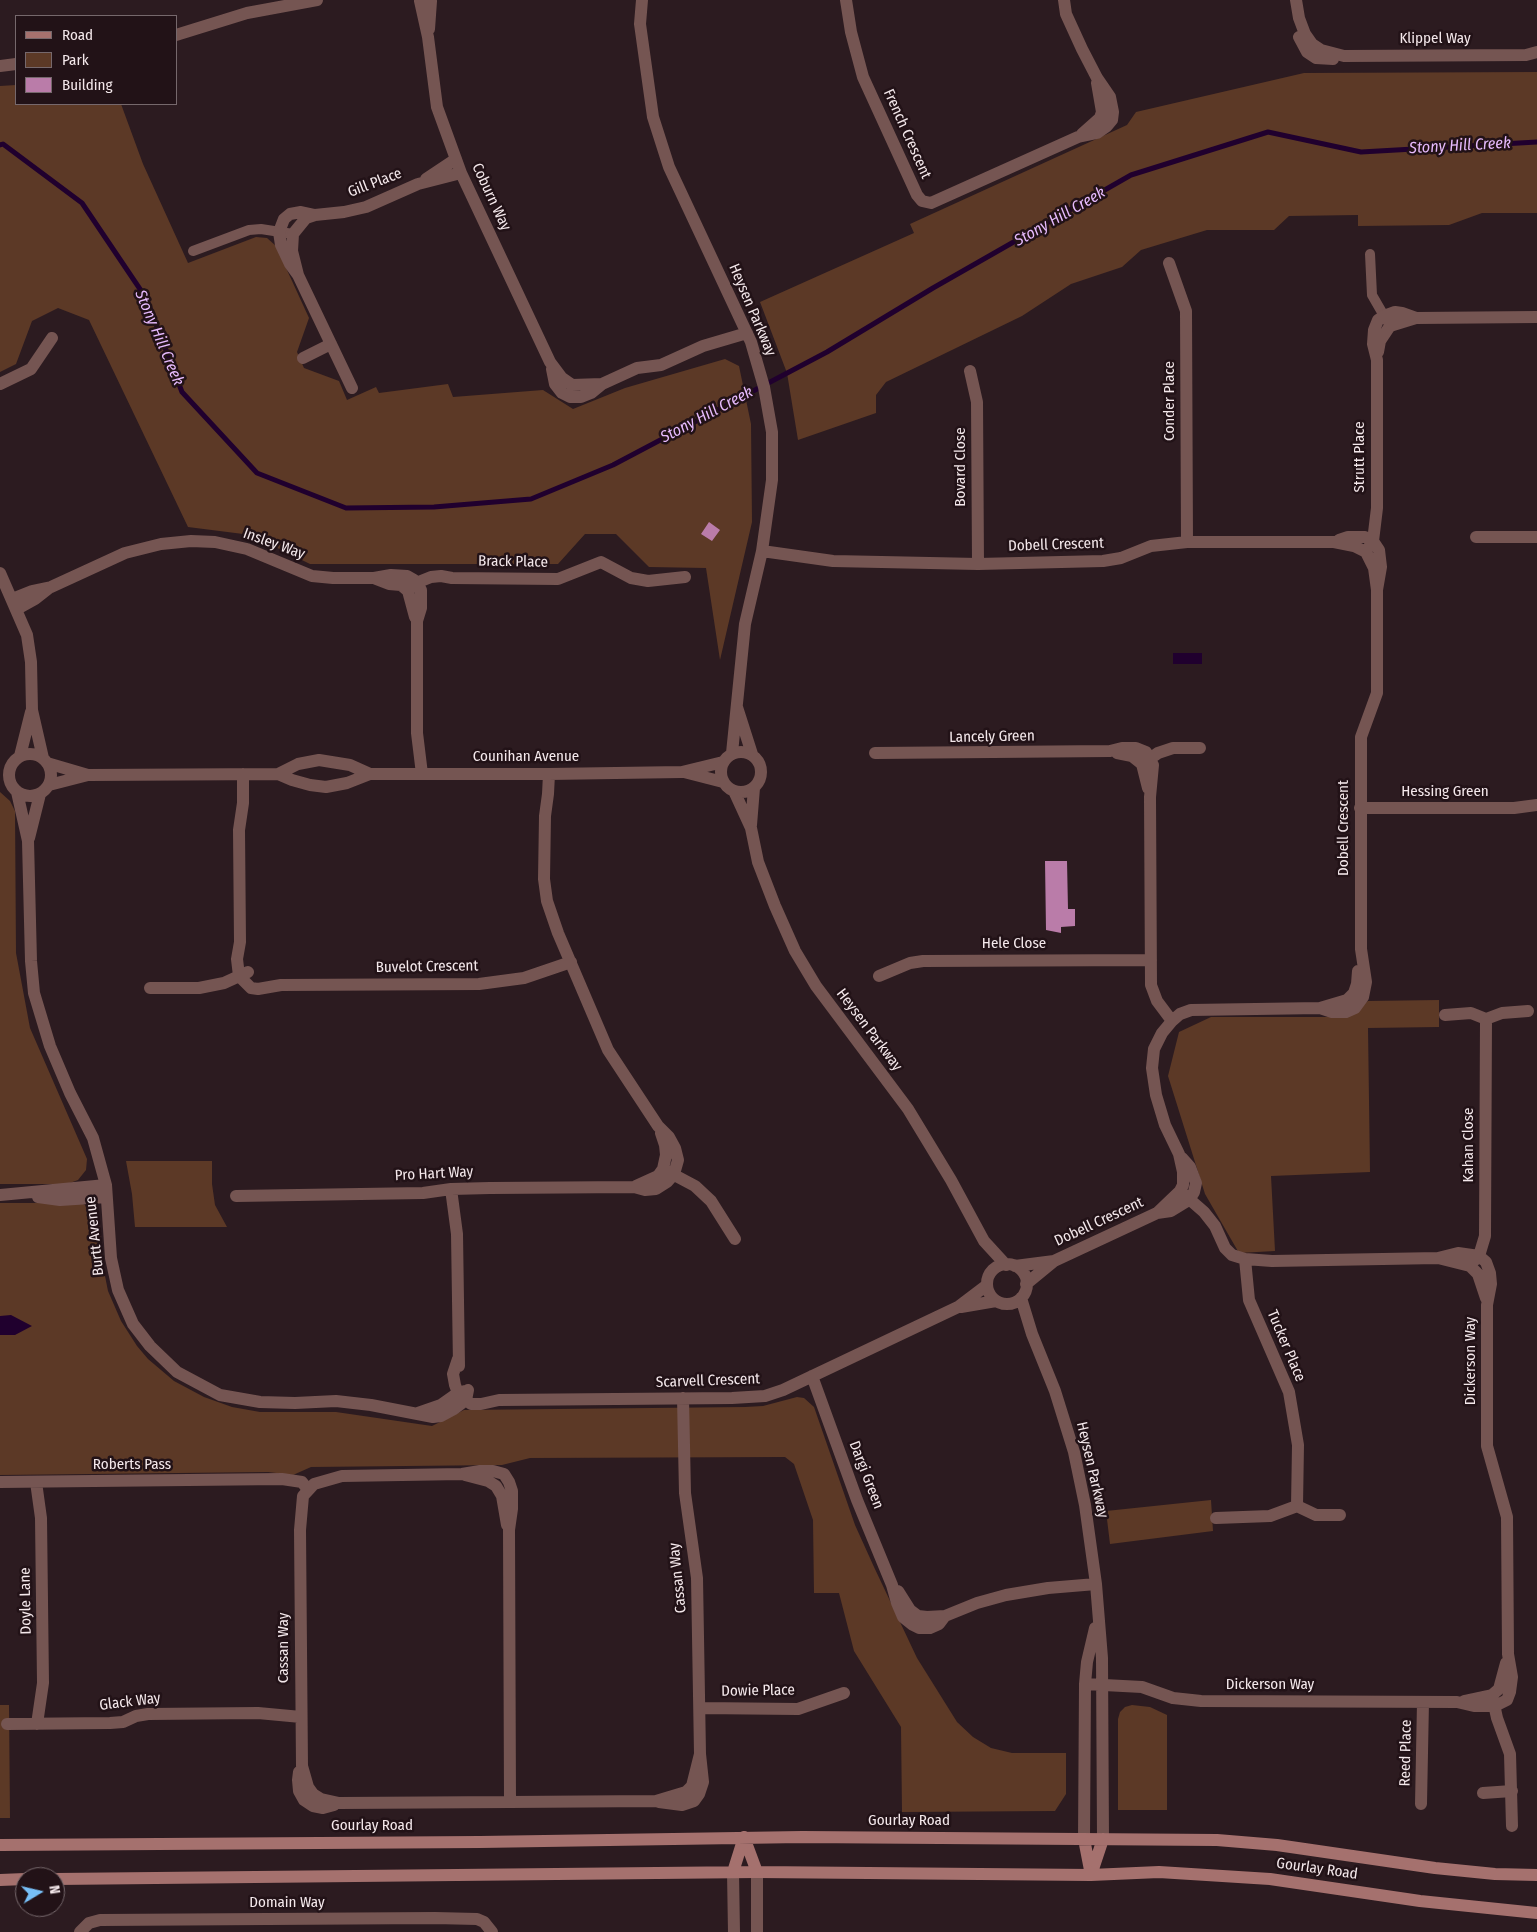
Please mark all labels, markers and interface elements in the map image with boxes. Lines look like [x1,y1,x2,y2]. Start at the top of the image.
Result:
legend [15,15,178,105]
text: Road [62,26,93,44]
street label: Klippel Way [1399,30,1471,48]
text: Park [62,51,89,69]
text: Building [62,76,113,94]
street label: French Crescent [879,86,935,182]
water label: Stony Hill Creek [1409,134,1511,158]
street label: Coburn Way [468,160,514,234]
street label: Gill Place [345,165,405,201]
water label: Stony Hill Creek [1011,183,1109,251]
street label: Heysen Parkway [725,261,779,359]
water label: Stony Hill Creek [130,287,188,389]
street label: Conder Place [1161,361,1179,441]
water label: Stony Hill Creek [658,383,756,447]
street label: Strutt Place [1351,421,1369,493]
street label: Bovard Close [952,427,970,507]
street label: Insley Way [241,525,307,563]
street label: Dobell Crescent [1008,534,1104,556]
street label: Brack Place [478,552,548,572]
street label: Lancely Green [949,727,1035,747]
street label: Counihan Avenue [473,748,579,766]
street label: Dobell Crescent [1335,780,1353,876]
street label: Hessing Green [1401,783,1489,801]
street label: Hele Close [982,935,1046,953]
street label: Buvelot Crescent [376,957,478,977]
street label: Heysen Parkway [832,985,906,1075]
street label: Kahan Close [1460,1108,1478,1182]
street label: Pro Hart Way [394,1163,474,1185]
street label: Dobell Crescent [1052,1194,1146,1250]
street label: Burtt Avenue [82,1195,108,1277]
street label: Tucker Place [1263,1307,1309,1385]
street label: Dickerson Way [1462,1317,1480,1405]
street label: Scarvell Crescent [656,1370,760,1392]
street label: Heysen Parkway [1072,1420,1112,1520]
street label: Dargi Green [845,1438,887,1512]
street label: Roberts Pass [93,1456,171,1474]
street label: Cassan Way [665,1542,691,1614]
street label: Doyle Lane [16,1567,36,1635]
street label: Cassan Way [275,1613,293,1683]
street label: Dickerson Way [1226,1676,1314,1694]
street label: Dowie Place [721,1681,795,1701]
street label: Glack Way [98,1689,162,1715]
street label: Reed Place [1396,1719,1416,1787]
street label: Gourlay Road [868,1812,950,1830]
street label: Gourlay Road [331,1817,413,1835]
street label: Gourlay Road [1275,1854,1359,1884]
north arrow [15,1867,65,1917]
text: N [45,1884,63,1895]
street label: Domain Way [249,1894,325,1912]

